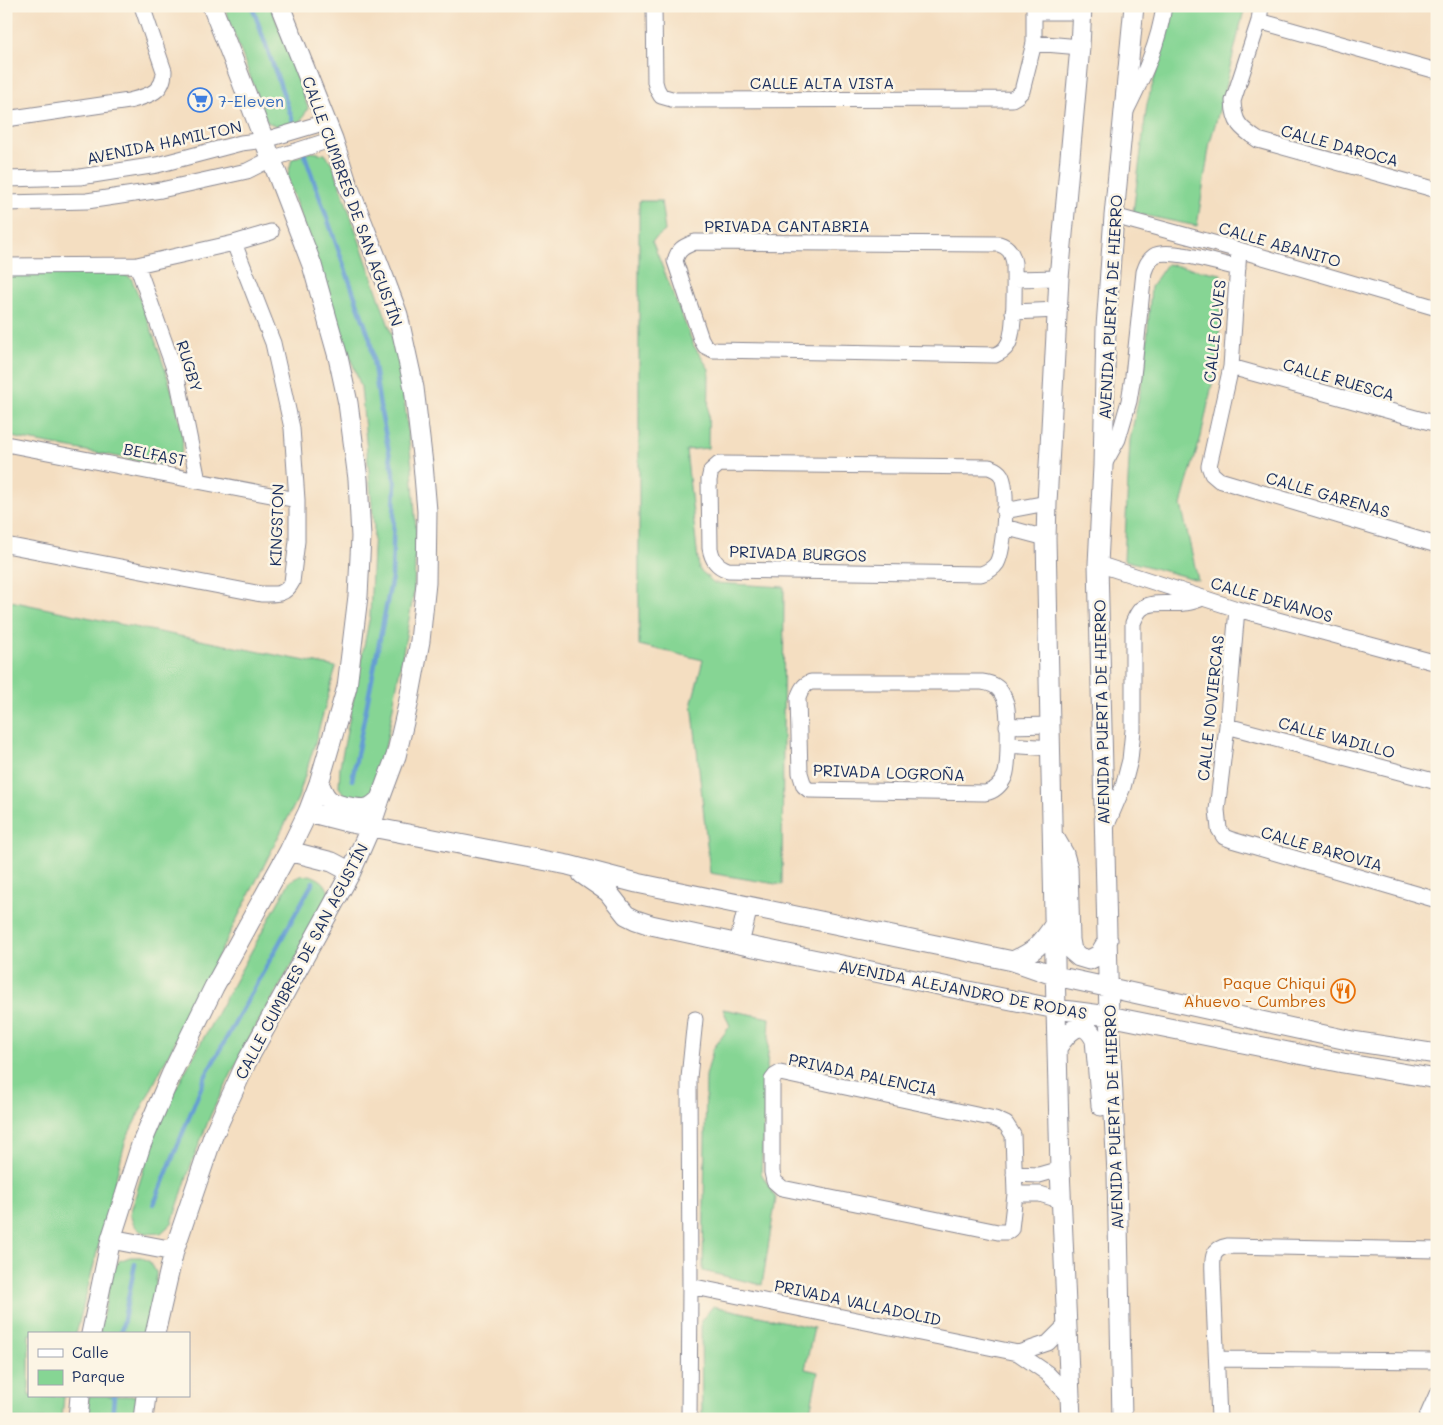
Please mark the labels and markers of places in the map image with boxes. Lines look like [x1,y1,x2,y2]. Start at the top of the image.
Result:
supermarket icon: 7-Eleven [187,87,213,113]
place label: 7-Eleven [218,90,284,111]
place label: Paque Chiqui Ahuevo - Cumbres [1183,972,1326,1011]
restaurant icon: Paque Chiqui Ahuevo - Cumbres [1330,978,1356,1004]

